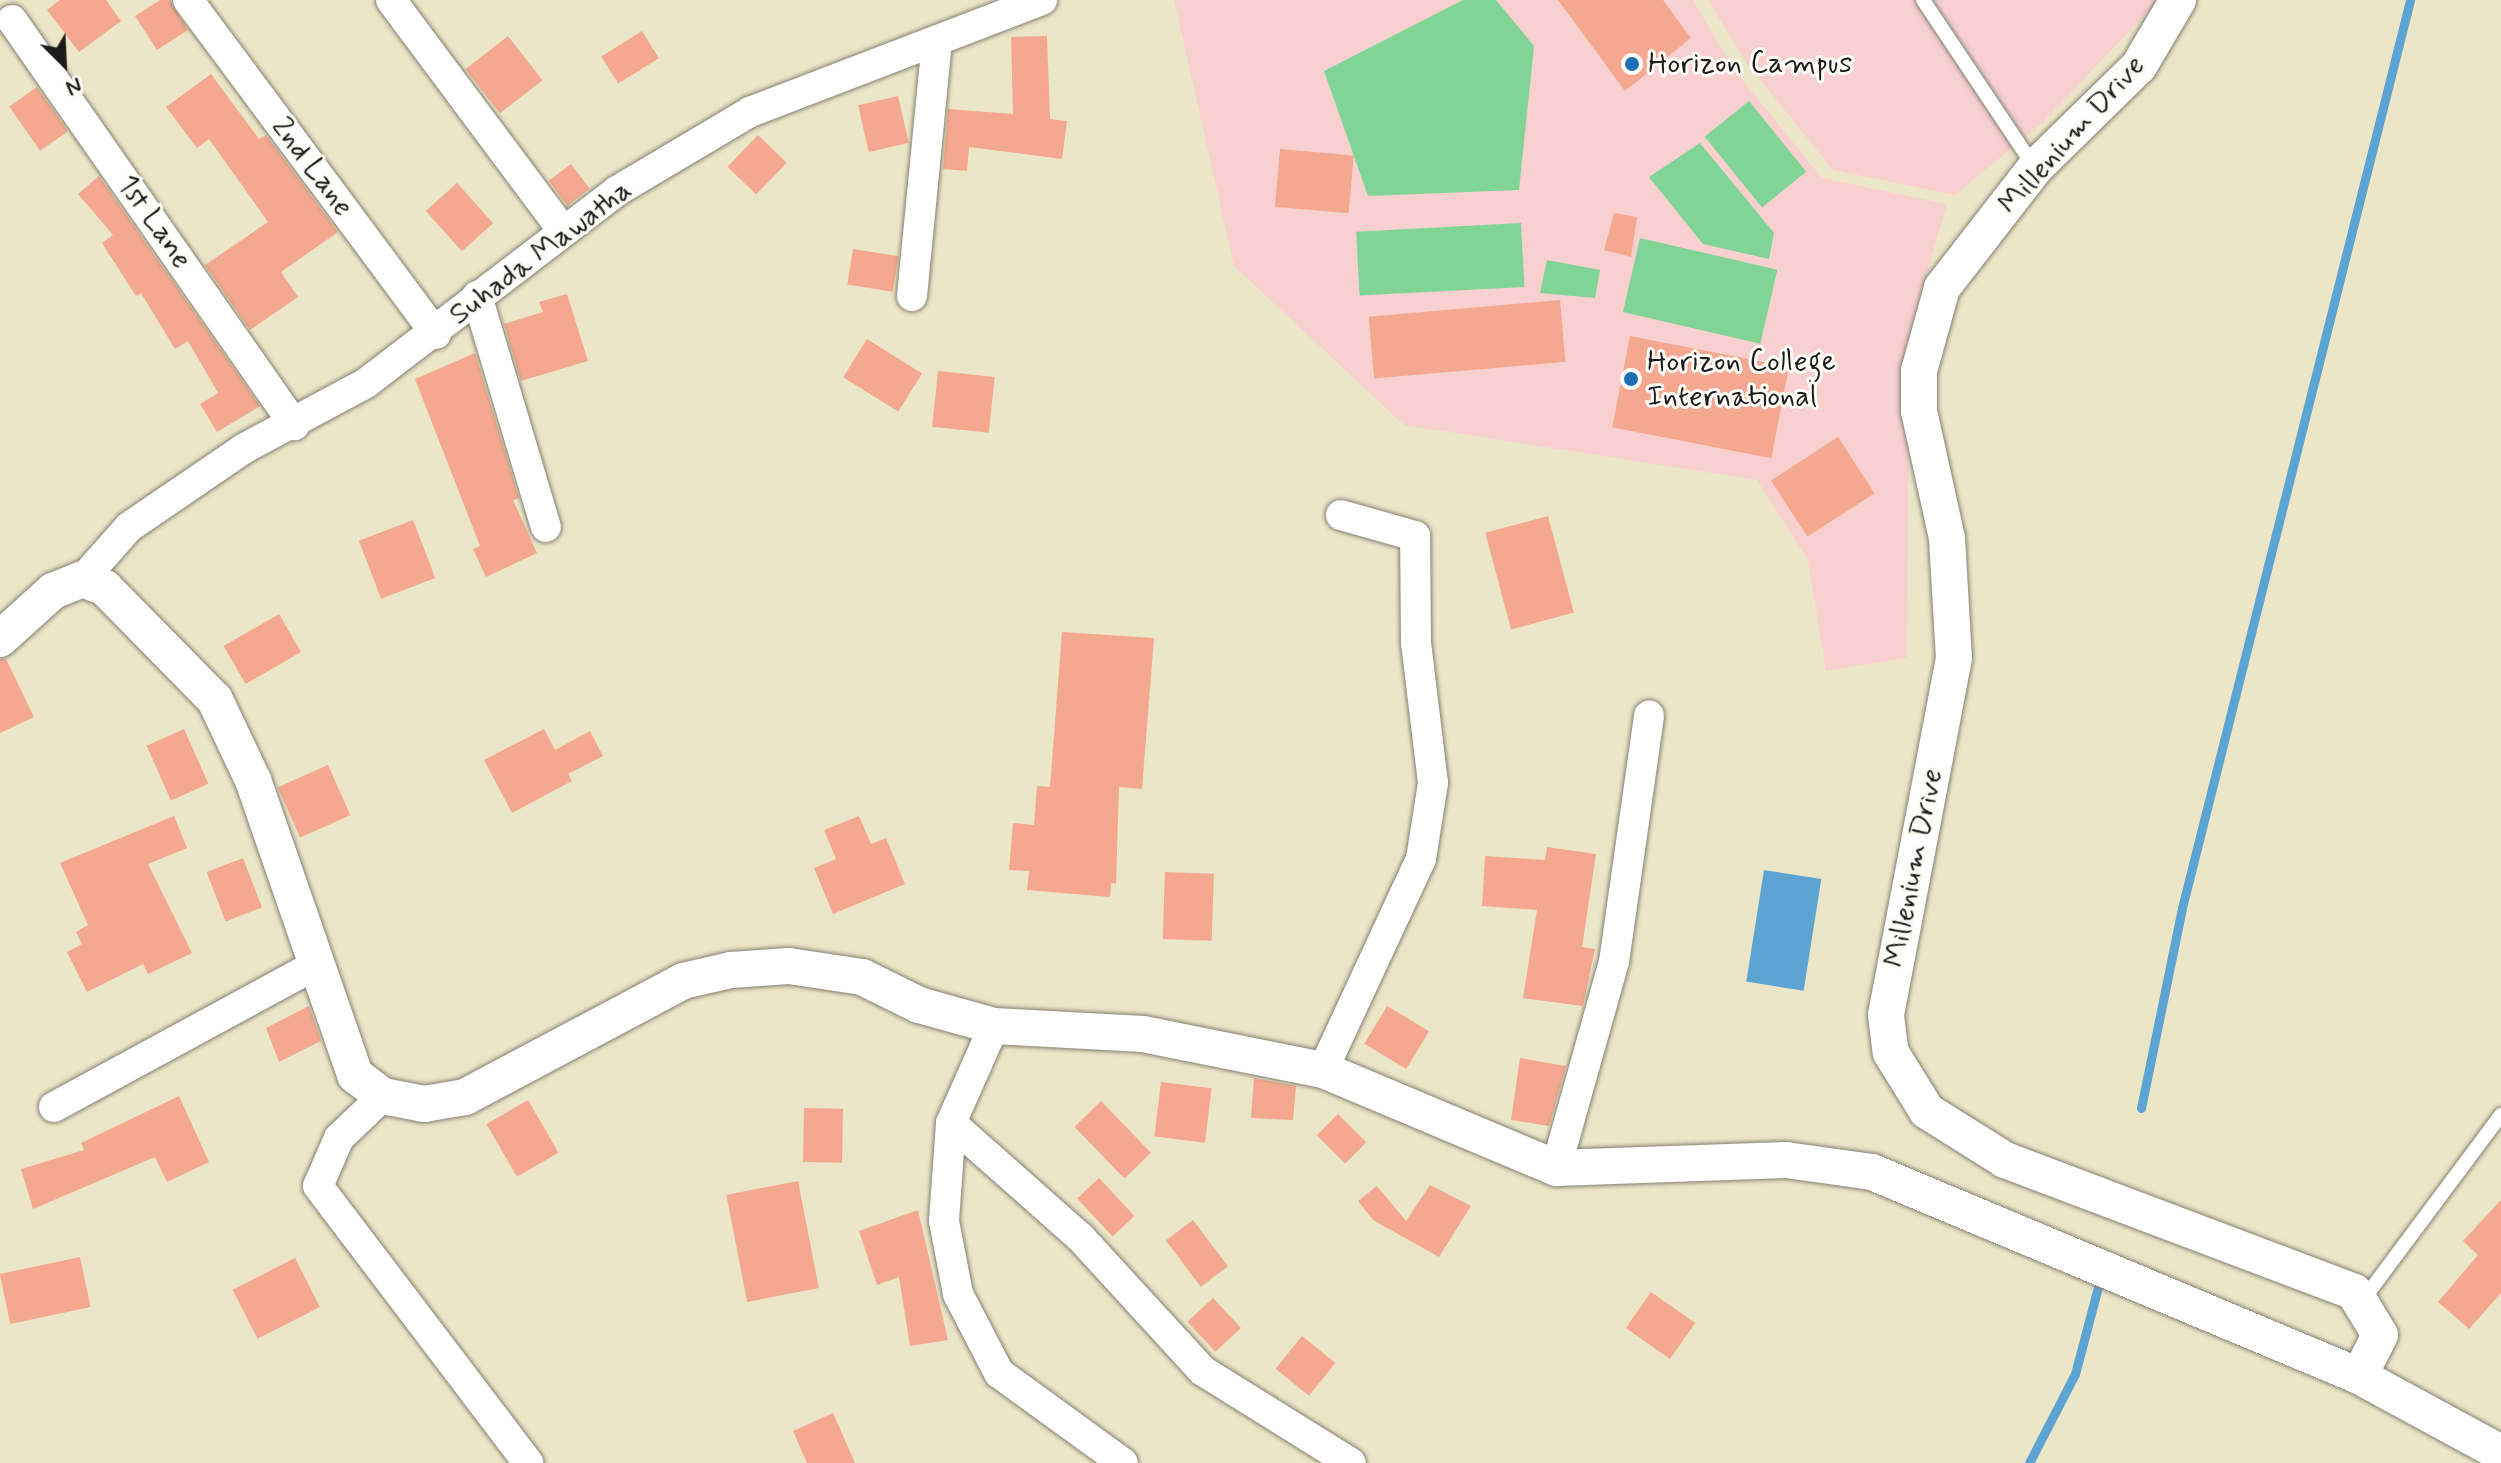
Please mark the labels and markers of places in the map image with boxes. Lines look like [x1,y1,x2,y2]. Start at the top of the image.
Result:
place label: Horizon Campus [1648,46,1851,82]
marker: Horizon Campus [1623,55,1641,73]
place label: Horizon College International [1647,344,1838,414]
marker: Horizon College International [1622,370,1640,388]

